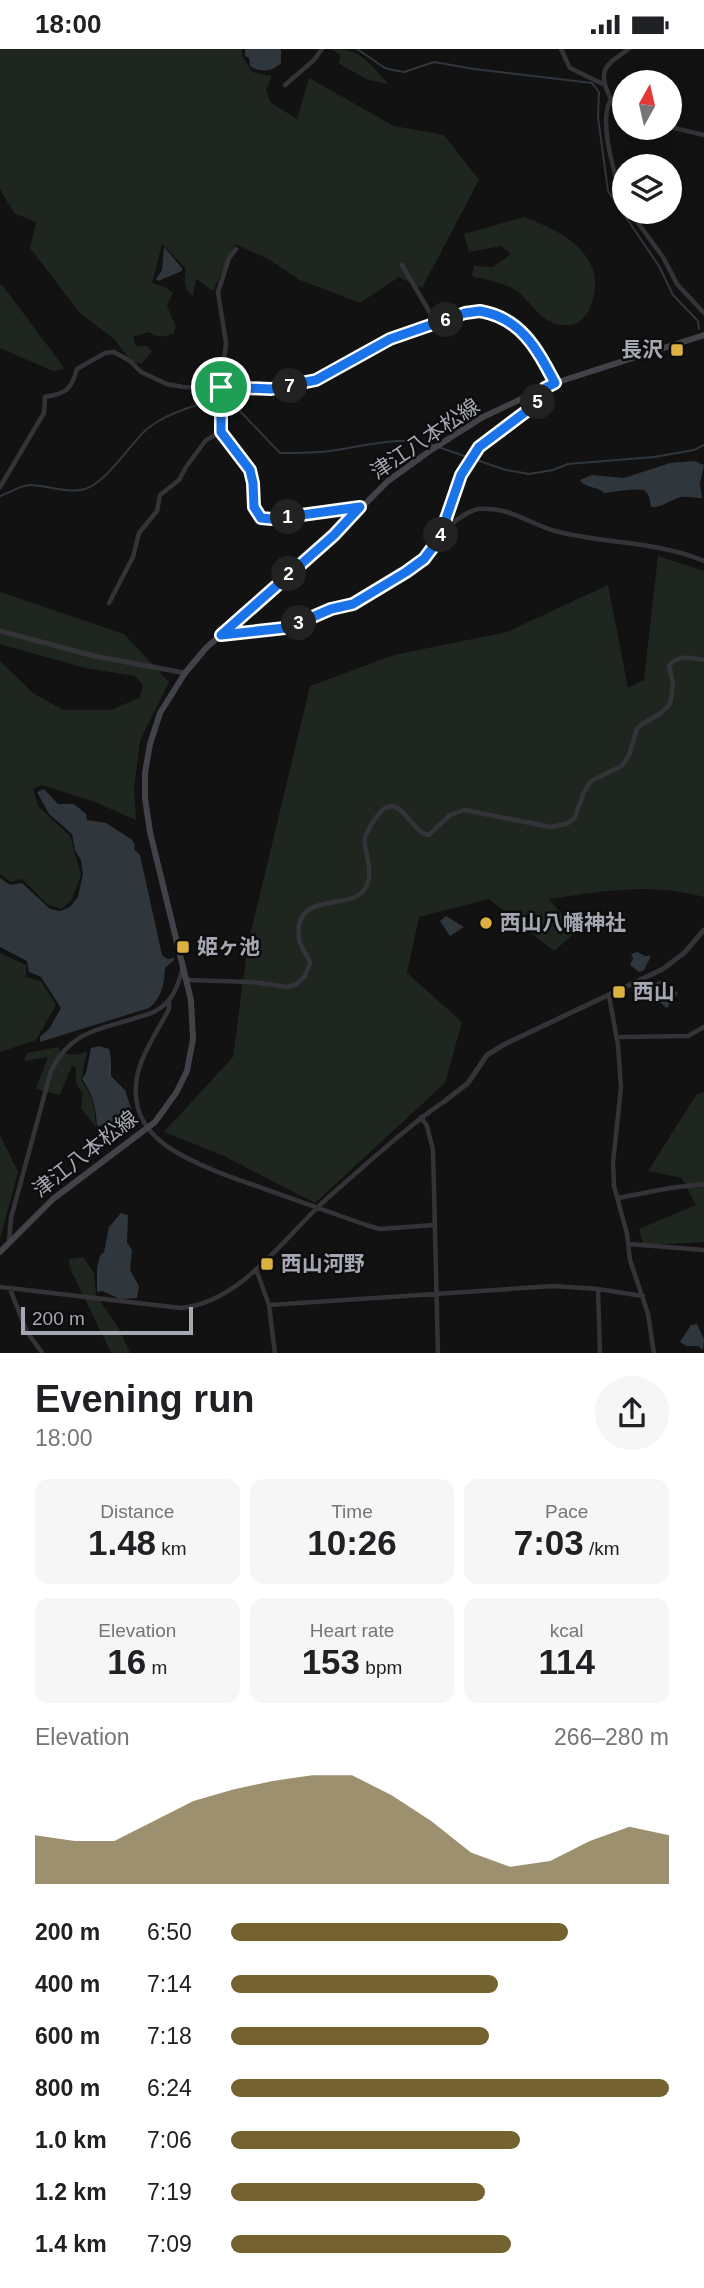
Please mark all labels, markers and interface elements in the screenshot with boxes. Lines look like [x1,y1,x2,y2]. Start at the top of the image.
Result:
text: 18:00 [35,9,102,39]
north arrow [612,70,682,140]
map controls [612,70,682,224]
button: layers [612,154,682,224]
pin: 6 [428,303,464,337]
text: 6 [440,309,451,330]
place label: 長沢 [621,338,663,361]
marker: 長沢 [669,342,685,358]
pin [191,357,251,417]
icon: arrive [202,368,240,406]
pin: 7 [272,369,308,403]
text: 7 [284,375,295,396]
pin: 5 [520,385,556,419]
text: 5 [532,391,543,412]
street label: 津江八本松線 [366,394,483,483]
pin: 1 [270,499,306,535]
text: 1 [282,506,293,527]
pin: 4 [424,517,458,553]
text: 4 [435,524,446,545]
pin: 2 [272,557,306,591]
text: 2 [283,563,294,584]
pin: 3 [282,605,316,641]
text: 3 [293,612,304,633]
place label: 西山八幡神社 [500,911,626,934]
marker: 西山八幡神社 [478,915,494,931]
place label: 姫ヶ池 [197,935,260,958]
marker: 姫ヶ池 [175,939,191,955]
place label: 西山 [633,980,675,1003]
marker: 西山 [611,984,627,1000]
street label: 津江八本松線 [28,1106,141,1201]
place label: 西山河野 [281,1252,365,1275]
marker: 西山河野 [259,1256,275,1272]
scale bar [21,1304,192,1336]
text: 200 m [32,1308,85,1329]
button: share [595,1376,669,1450]
text: Evening run [35,1378,255,1420]
text: 18:00 [35,1425,93,1451]
text: Distance [100,1501,174,1522]
text: Time [331,1501,373,1522]
text: Pace [545,1501,588,1522]
text: 1.48 [88,1523,156,1562]
text: 10:26 [307,1523,397,1562]
text: 7:03 [514,1523,584,1562]
text: km [156,1538,187,1559]
text: /km [584,1538,620,1559]
text: Elevation [98,1620,176,1641]
text: Heart rate [310,1620,394,1641]
text: kcal [550,1620,584,1641]
text: 16 [107,1642,146,1681]
text: 153 [302,1642,360,1681]
text: 114 [538,1642,595,1681]
text: m [146,1657,167,1678]
text: bpm [360,1657,402,1678]
text: Elevation [35,1724,130,1750]
text: 266–280 m [554,1724,669,1750]
text: 200 m [35,1919,100,1945]
text: 6:50 [147,1919,192,1945]
text: 400 m [35,1971,100,1997]
text: 7:14 [147,1971,192,1997]
text: 600 m [35,2023,100,2049]
text: 7:18 [147,2023,192,2049]
text: 800 m [35,2075,100,2101]
text: 6:24 [147,2075,192,2101]
text: 1.0 km [35,2127,107,2153]
text: 7:06 [147,2127,192,2153]
text: 1.2 km [35,2179,107,2205]
text: 7:19 [147,2179,192,2205]
text: 1.4 km [35,2231,107,2257]
text: 7:09 [147,2231,192,2257]

